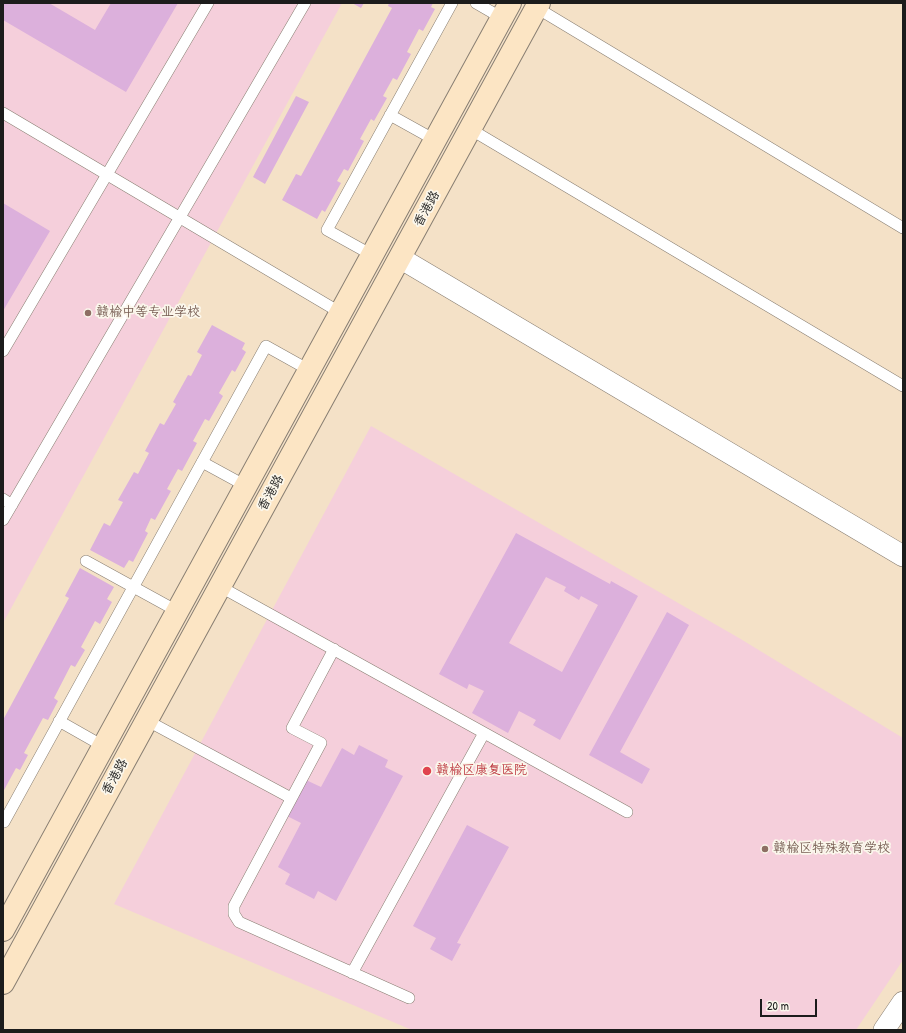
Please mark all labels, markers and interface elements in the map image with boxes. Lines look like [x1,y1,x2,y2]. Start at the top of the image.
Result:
street label: 香港路 [411,188,443,230]
place label: 赣榆中等专业学校 [96,305,200,321]
marker: 赣榆中等专业学校 [83,308,93,318]
street label: 香港路 [255,472,287,514]
street label: 香港路 [99,756,131,798]
place label: 赣榆区康复医院 [436,763,527,779]
marker: 赣榆区康复医院 [421,765,433,777]
place label: 赣榆区特殊教育学校 [773,841,890,857]
marker: 赣榆区特殊教育学校 [760,844,770,854]
scale bar [762,991,819,1017]
text: 20 m [767,997,789,1014]

